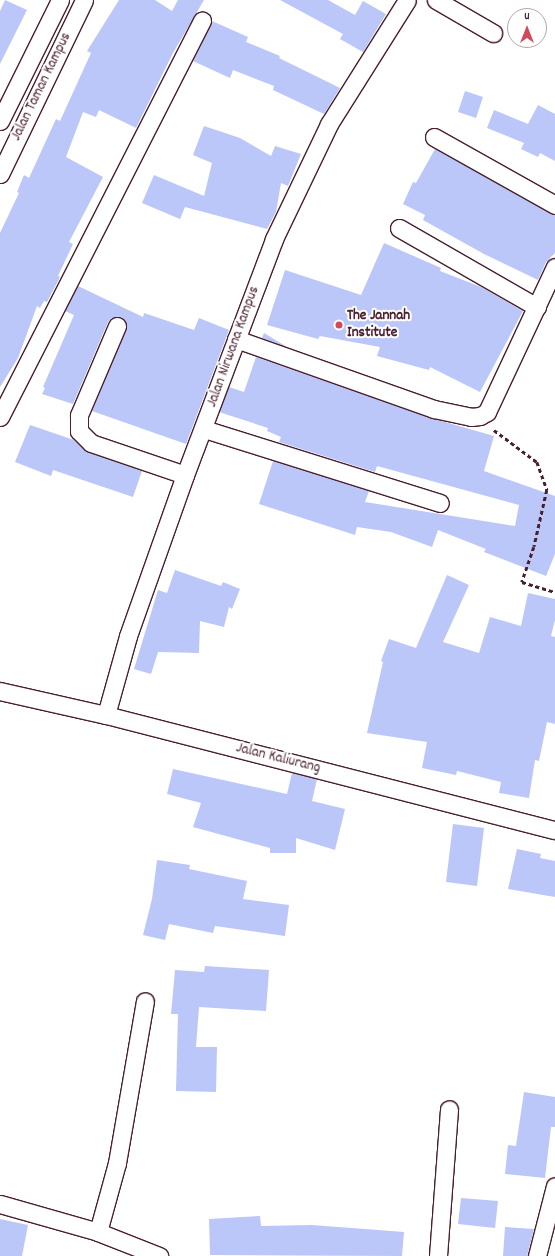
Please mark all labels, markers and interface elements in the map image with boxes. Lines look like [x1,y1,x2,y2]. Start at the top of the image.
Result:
north arrow [507,8,547,48]
text: U [524,9,530,25]
street label: Jalan Taman Kampus [8,30,76,144]
street label: Jalan Nirwana Kampus [204,284,264,410]
place label: The Jannah Institute [347,307,410,342]
marker: The Jannah Institute [334,320,344,330]
street label: Jalan Kaliurang [234,740,322,778]

